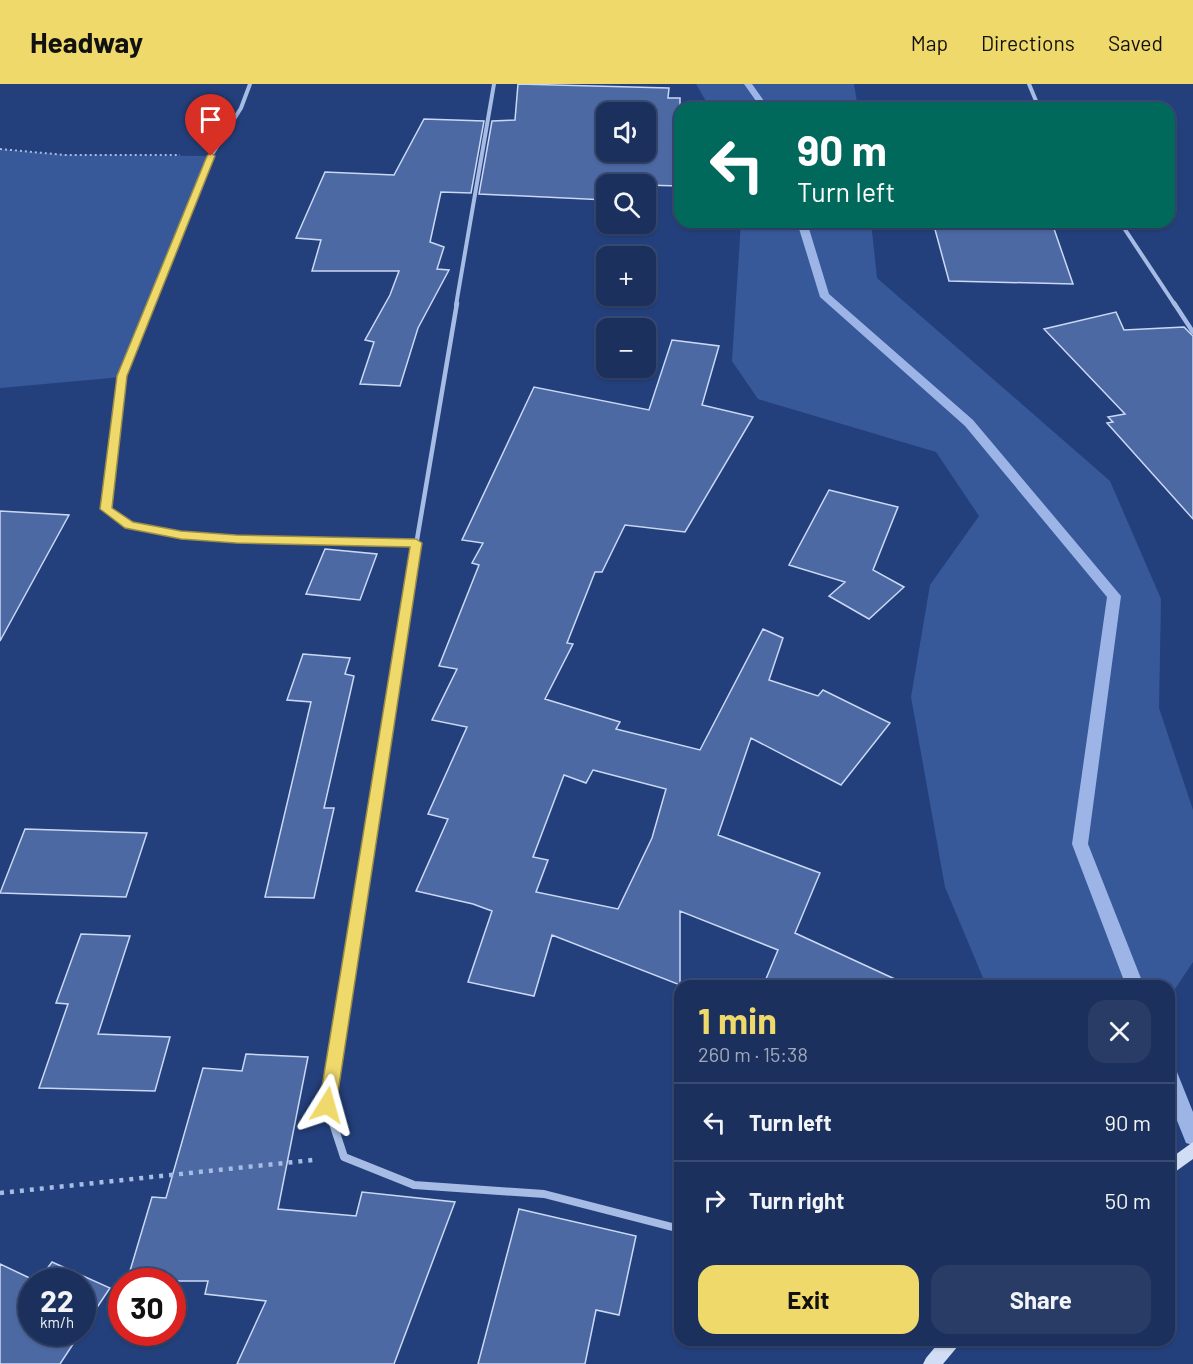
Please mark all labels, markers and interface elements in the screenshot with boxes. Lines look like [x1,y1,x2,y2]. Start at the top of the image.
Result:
text: Headway [30,25,143,59]
text: Map [911,30,948,55]
text: Directions [981,30,1075,55]
text: Saved [1108,30,1163,55]
pin [185,94,236,156]
map controls [596,102,656,378]
button: sound [596,102,656,162]
icon: arrive [194,103,227,136]
text: 90 m [797,124,887,174]
icon: left [698,126,776,204]
button: search [596,174,656,234]
text: Turn left [797,175,895,207]
button: + [596,246,656,306]
button: − [596,318,656,378]
text: 1 min [698,998,777,1041]
button: close [1088,1000,1151,1063]
text: 260 m · 15:38 [698,1042,808,1066]
position arrow [295,1073,359,1137]
icon: left [698,1106,731,1139]
text: Turn left [749,1109,832,1135]
text: 90 m [1105,1109,1151,1135]
icon: right [698,1184,731,1217]
text: Turn right [749,1187,844,1213]
text: 50 m [1105,1187,1151,1213]
button: Exit [698,1265,919,1334]
button: Share [931,1265,1151,1334]
speed limit sign: 30 [108,1268,186,1346]
text: 22 [40,1282,74,1318]
text: km/h [40,1313,74,1331]

